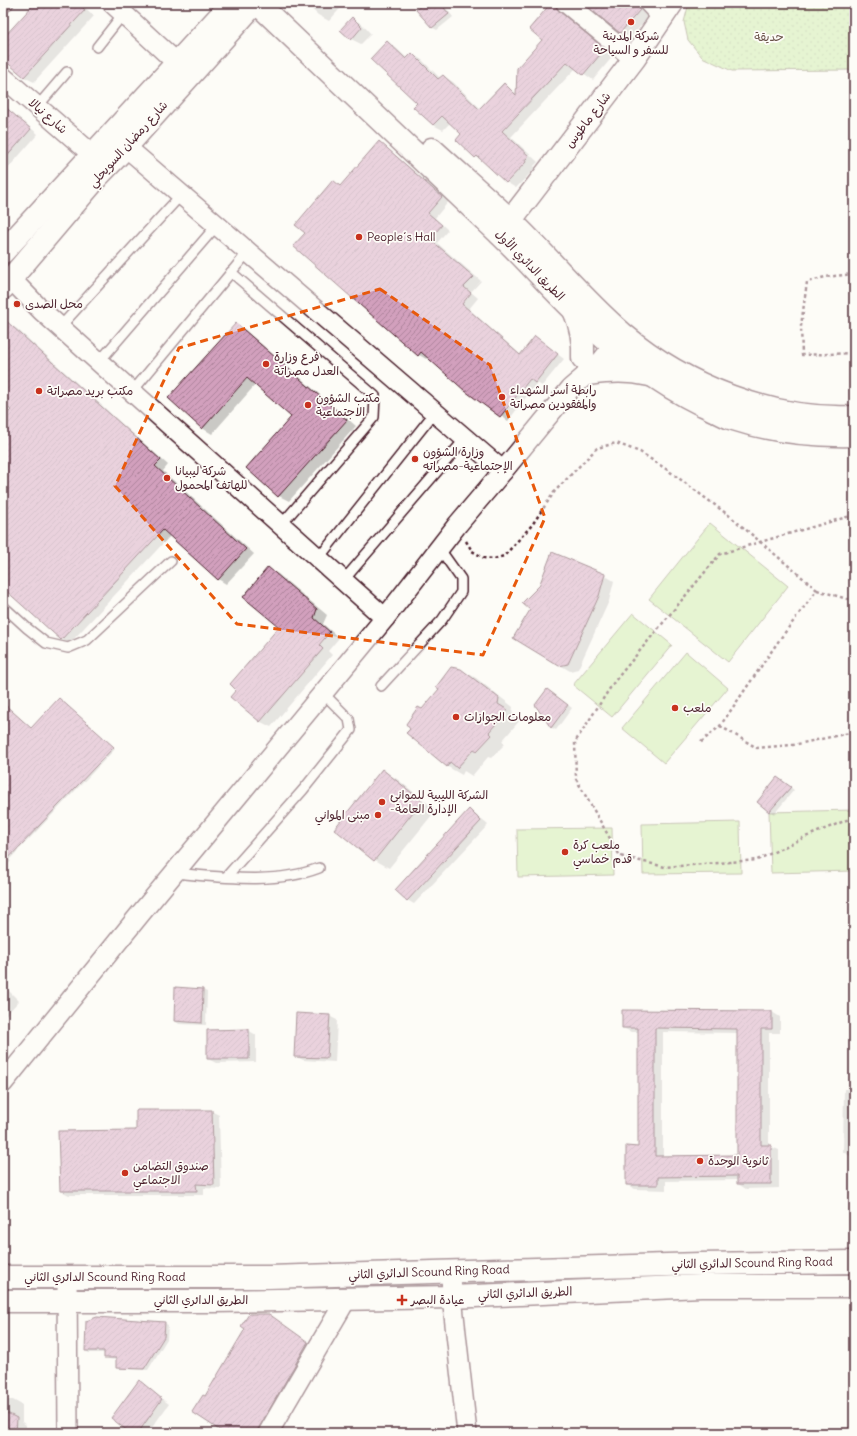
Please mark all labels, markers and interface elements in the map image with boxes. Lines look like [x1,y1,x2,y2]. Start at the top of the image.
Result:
marker: شركة المدينة للسفر و السياحة [626,17,636,27]
place label: شركة المدينة للسفر و السياحة [593,28,669,58]
park label: حديقة [754,29,784,44]
street label: شارع ماطوس [562,89,615,152]
street label: شارع نيالا [25,95,71,138]
street label: شارع رمضان السويحلي [85,97,173,193]
street label: الطريق الدائري الأول [491,226,568,305]
place label: People´s Hall [367,229,436,244]
marker: People´s Hall [354,232,364,242]
place label: محل الصدى [25,296,83,311]
marker: محل الصدى [12,299,22,309]
place label: فرع وزارة العدل مصراتة [274,349,339,378]
marker: فرع وزارة العدل مصراتة [261,359,271,369]
place label: رابطة أسر الشهداء والمفقودين مصراتة [510,382,597,412]
place label: مكتب بريد مصراتة [47,383,133,399]
marker: مكتب بريد مصراتة [34,386,44,396]
place label: مكتب الشؤون الاجتماعية [316,390,380,420]
marker: رابطة أسر الشهداء والمفقودين مصراتة [497,392,507,402]
marker: مكتب الشؤون الاجتماعية [303,400,313,410]
place label: وزارة الشؤون الإجتماعية-مصراته [423,444,513,474]
marker: وزارة الشؤون الإجتماعية-مصراته [410,454,420,464]
place label: شركة ليبيانا للهاتف المحمول [175,463,248,492]
marker: شركة ليبيانا للهاتف المحمول [162,473,172,483]
place label: ملعب [683,700,712,716]
marker: ملعب [670,703,680,713]
place label: معلومات الجوازات [464,709,551,725]
marker: معلومات الجوازات [451,712,461,722]
place label: الشركة الليبية للموانئ -الإدارة العامة [390,787,488,817]
marker: الشركة الليبية للموانئ -الإدارة العامة [377,797,387,807]
place label: مبنى المواني [315,807,370,826]
marker: مبنى المواني [373,810,383,820]
place label: ملعب كرة قدم خماسي [573,837,632,870]
marker: ملعب كرة قدم خماسي [560,847,570,857]
place label: ثانوية الوحدة [708,1153,769,1168]
marker: ثانوية الوحدة [695,1156,705,1166]
place label: صندوق التضامن الاجتماعي [133,1158,209,1191]
marker: صندوق التضامن الاجتماعي [120,1168,130,1178]
street label: الدائري الثاني Scound Ring Road [671,1254,833,1275]
street label: الدائري الثاني Scound Ring Road [348,1261,510,1286]
street label: الدائري الثاني Scound Ring Road [24,1269,186,1288]
street label: الطريق الدائري الثاني [477,1283,573,1306]
street label: الطريق الدائري الثاني [154,1292,248,1311]
place label: عيادة البصر [410,1292,464,1308]
marker: عيادة البصر [396,1294,408,1306]

